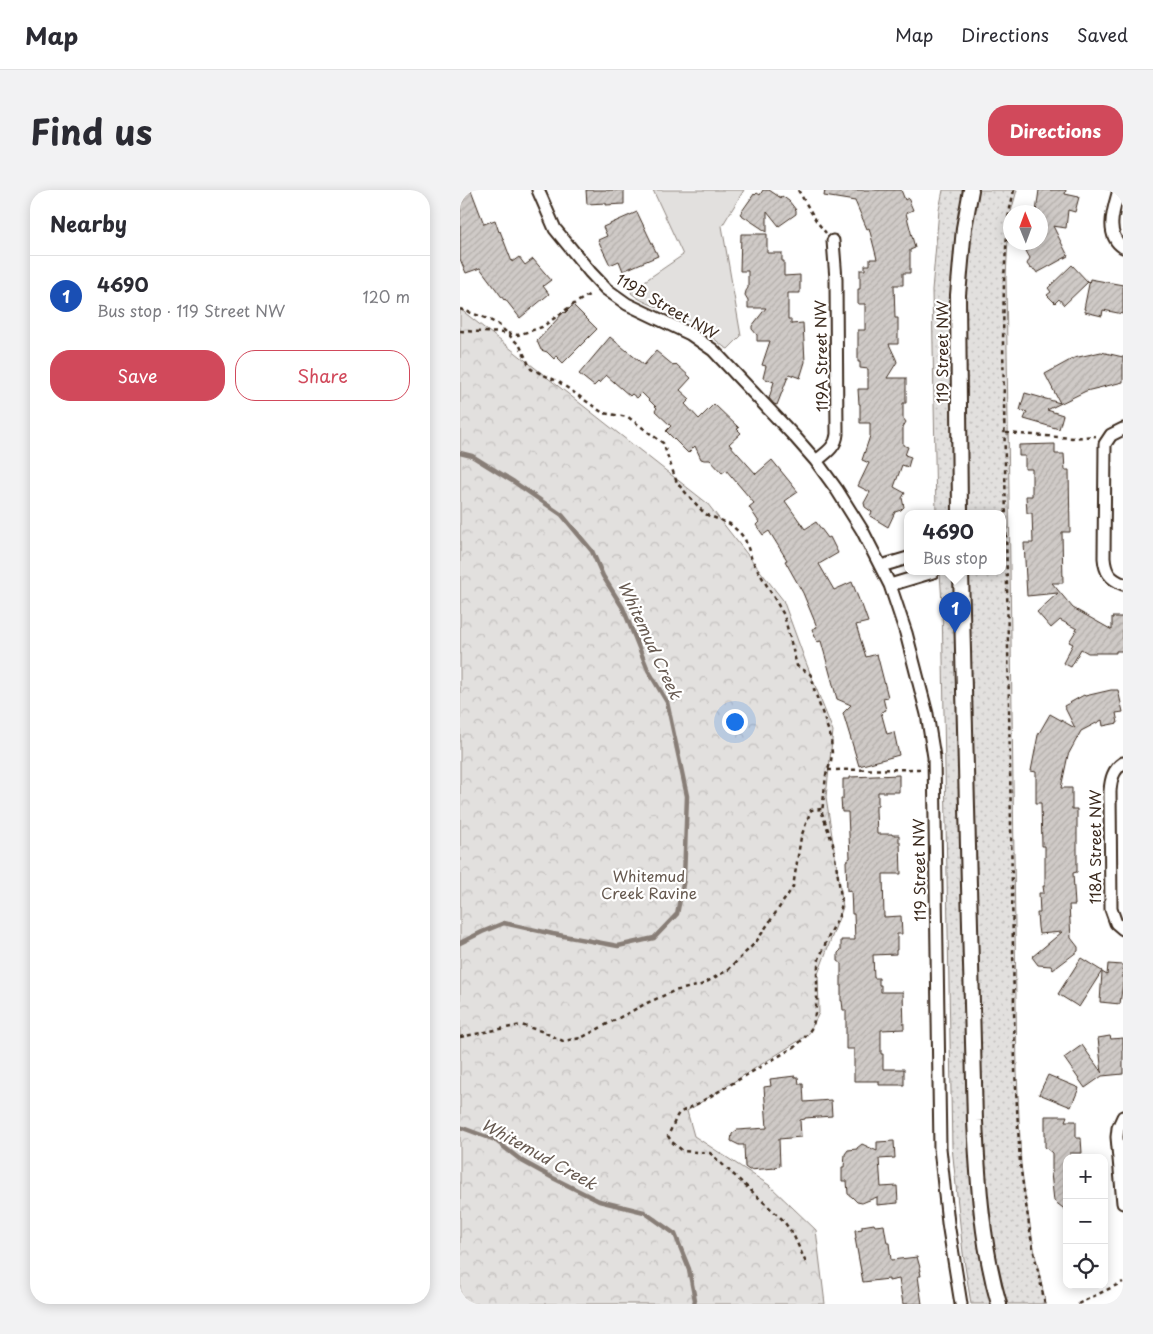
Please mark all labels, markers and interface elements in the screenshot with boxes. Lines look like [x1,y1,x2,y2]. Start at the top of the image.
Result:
text: Map [25,17,78,53]
text: Map [895,21,933,48]
text: Directions [961,21,1049,48]
text: Saved [1077,21,1128,48]
text: Find us [30,104,152,157]
button: Directions [988,105,1123,156]
north arrow [1003,205,1048,250]
text: Nearby [50,207,127,239]
street label: 119B Street NW [612,267,723,344]
text: 4690 [97,270,149,298]
text: 1 [62,284,70,308]
text: 120 m [363,284,410,308]
text: Bus stop · 119 Street NW [97,298,285,322]
street label: 119A Street NW [808,300,833,412]
street label: 119 Street NW [930,301,953,404]
button: Save [50,350,225,401]
button: Share [235,350,410,401]
popup [904,510,1006,575]
text: 4690 [922,517,974,545]
text: Bus stop [922,545,988,569]
water label: Whitemud Creek [613,576,689,704]
pin: 1 [939,592,971,633]
your location [722,709,748,735]
street label: 118A Street NW [1083,790,1106,904]
street label: 119 Street NW [906,818,931,922]
park label: Whitemud Creek Ravine [601,864,697,904]
water label: Whitemud Creek [478,1112,603,1195]
map controls [1063,1154,1108,1289]
button: + [1063,1154,1108,1199]
button: − [1063,1199,1108,1244]
button: locate [1063,1244,1108,1289]

